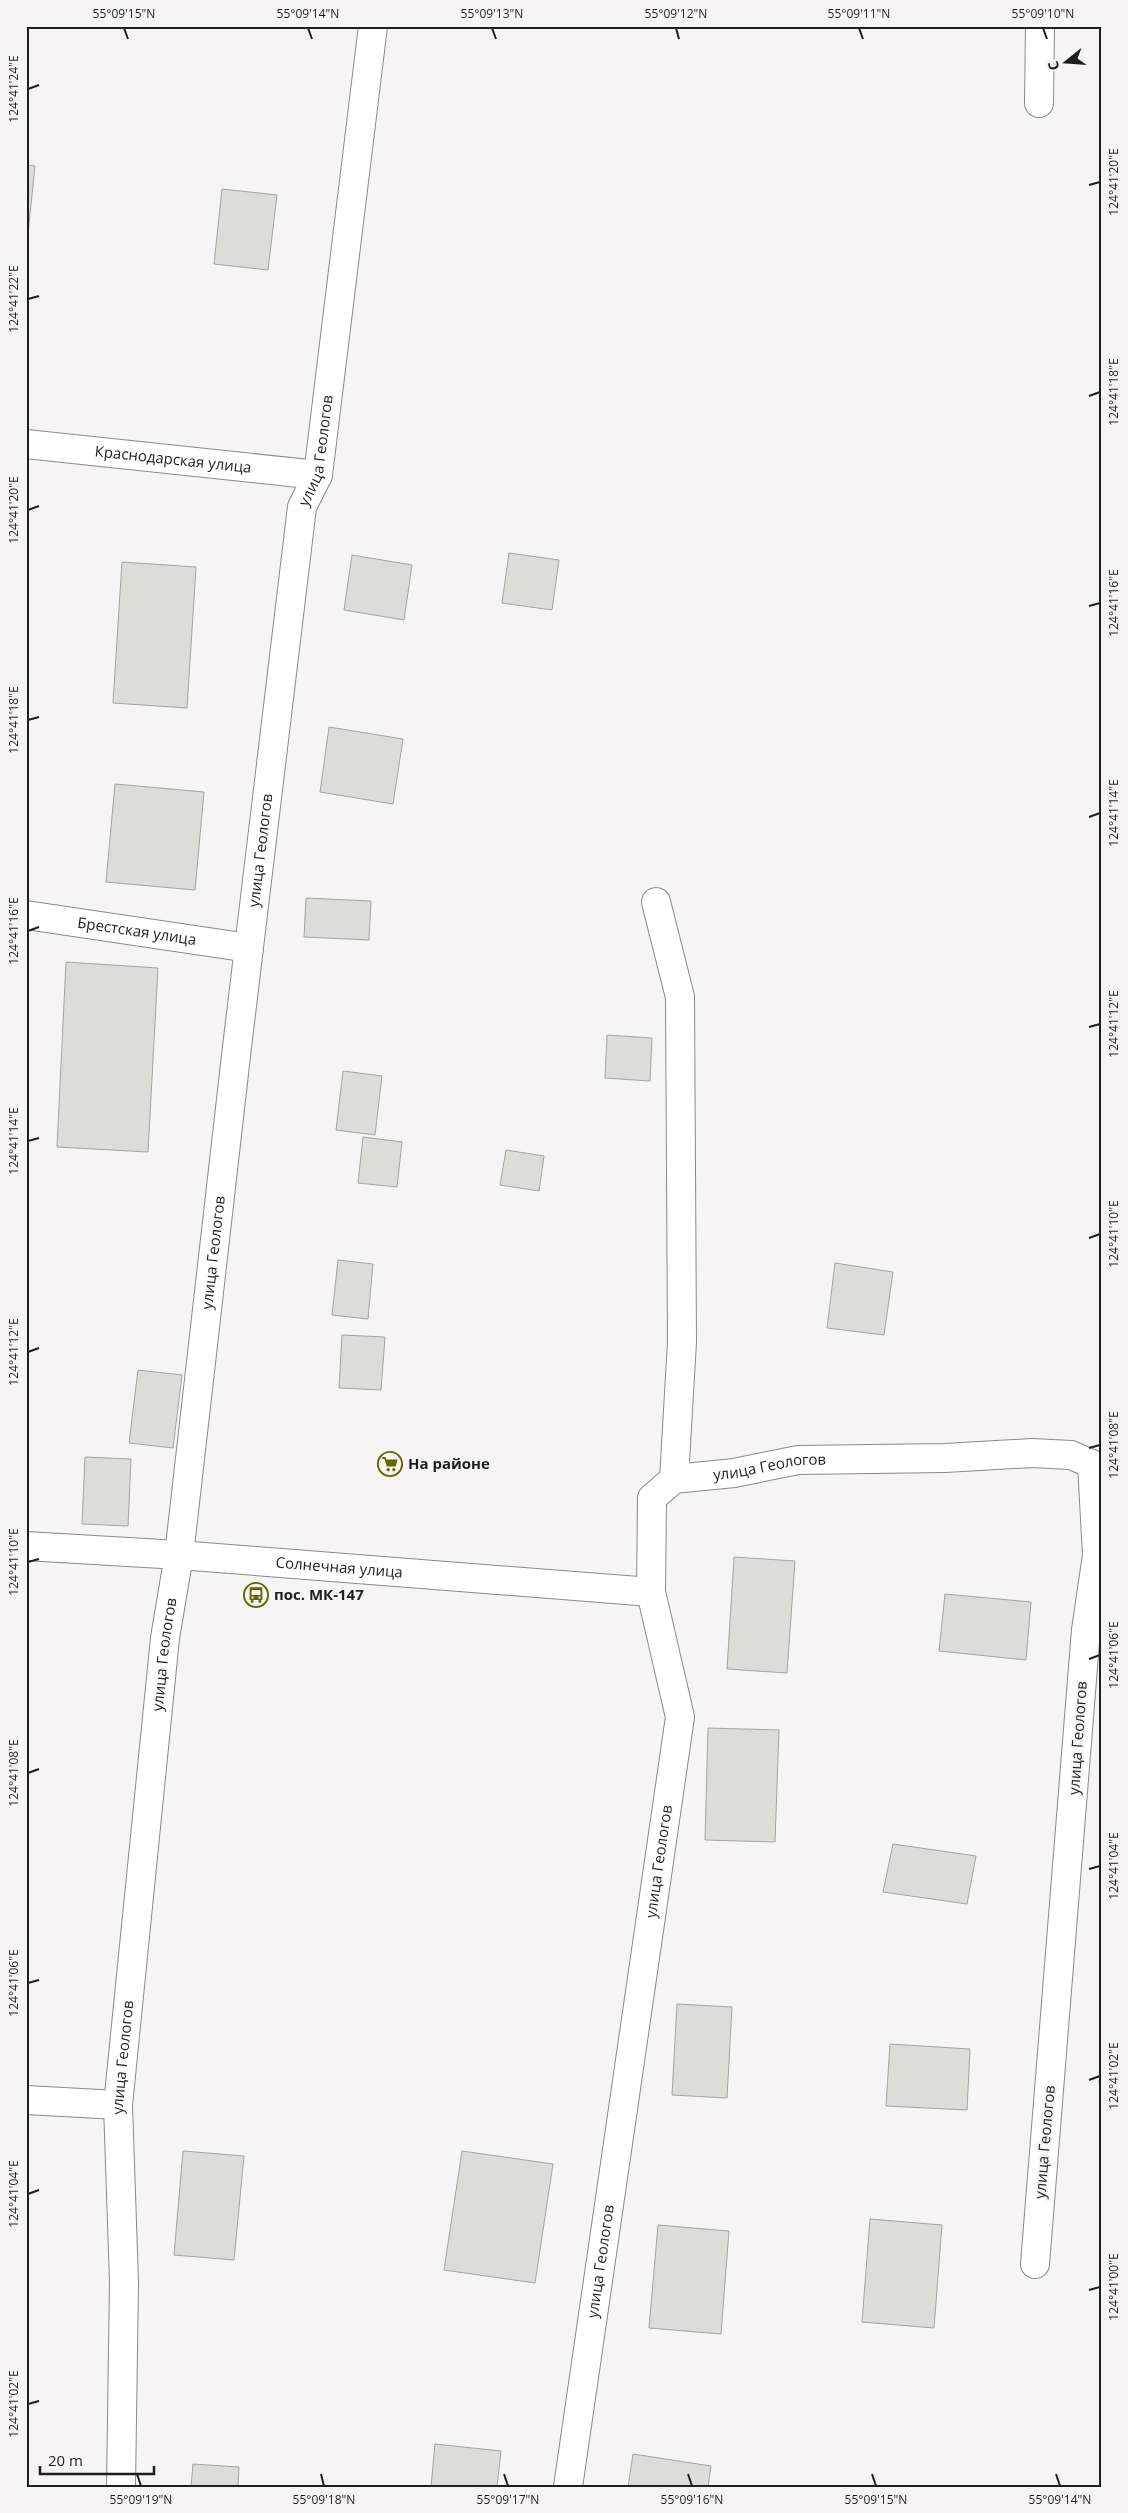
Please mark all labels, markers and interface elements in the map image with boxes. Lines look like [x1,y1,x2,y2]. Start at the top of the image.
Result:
text: 55°09'15"N [93,5,155,22]
text: 55°09'14"N [277,5,339,22]
text: 55°09'13"N [461,5,523,22]
text: 55°09'12"N [645,5,707,22]
text: 55°09'11"N [828,5,890,22]
text: 55°09'10"N [1012,5,1074,22]
north arrow [1040,38,1090,88]
text: 124°41'24"E [5,55,22,123]
text: С [1043,59,1063,73]
text: 124°41'20"E [1105,148,1122,216]
text: 124°41'22"E [5,265,22,333]
text: 124°41'18"E [1105,358,1122,426]
street label: улица Геологов [293,394,337,509]
street label: Краснодарская улица [94,440,253,477]
text: 124°41'20"E [5,476,22,544]
text: 124°41'16"E [1105,569,1122,637]
text: 124°41'18"E [5,686,22,754]
text: 124°41'14"E [1105,779,1122,847]
street label: улица Геологов [243,792,276,908]
text: 124°41'16"E [5,897,22,965]
street label: Брестская улица [76,912,198,949]
text: 124°41'12"E [1105,990,1122,1058]
text: 124°41'14"E [5,1107,22,1175]
street label: улица Геологов [196,1195,229,1310]
text: 124°41'10"E [1105,1200,1122,1268]
text: 124°41'12"E [5,1318,22,1386]
text: 124°41'08"E [1105,1411,1122,1479]
street label: улица Геологов [712,1448,826,1484]
supermarket icon: На районе [377,1451,403,1477]
place label: На районе [408,1453,490,1473]
text: 124°41'10"E [5,1528,22,1596]
street label: Солнечная улица [275,1552,404,1582]
bus stop icon: пос. МК-147 [243,1582,269,1608]
place label: пос. МК-147 [274,1584,364,1604]
street label: улица Геологов [147,1596,181,1712]
text: 124°41'06"E [1105,1621,1122,1689]
street label: улица Геологов [1063,1680,1091,1796]
text: 124°41'08"E [5,1739,22,1807]
street label: улица Геологов [640,1803,676,1919]
text: 124°41'04"E [1105,1832,1122,1900]
text: 124°41'06"E [5,1949,22,2017]
street label: улица Геологов [107,1999,137,2115]
text: 124°41'02"E [1105,2042,1122,2110]
street label: улица Геологов [1029,2084,1059,2200]
text: 124°41'04"E [5,2160,22,2228]
street label: улица Геологов [582,2203,618,2319]
text: 124°41'00"E [1105,2253,1122,2321]
text: 124°41'02"E [5,2370,22,2438]
scale bar [40,2443,154,2475]
text: 20 m [48,2450,83,2470]
text: 55°09'19"N [110,2491,172,2508]
text: 55°09'18"N [293,2491,355,2508]
text: 55°09'17"N [477,2491,539,2508]
text: 55°09'16"N [661,2491,723,2508]
text: 55°09'15"N [845,2491,907,2508]
text: 55°09'14"N [1029,2491,1091,2508]

